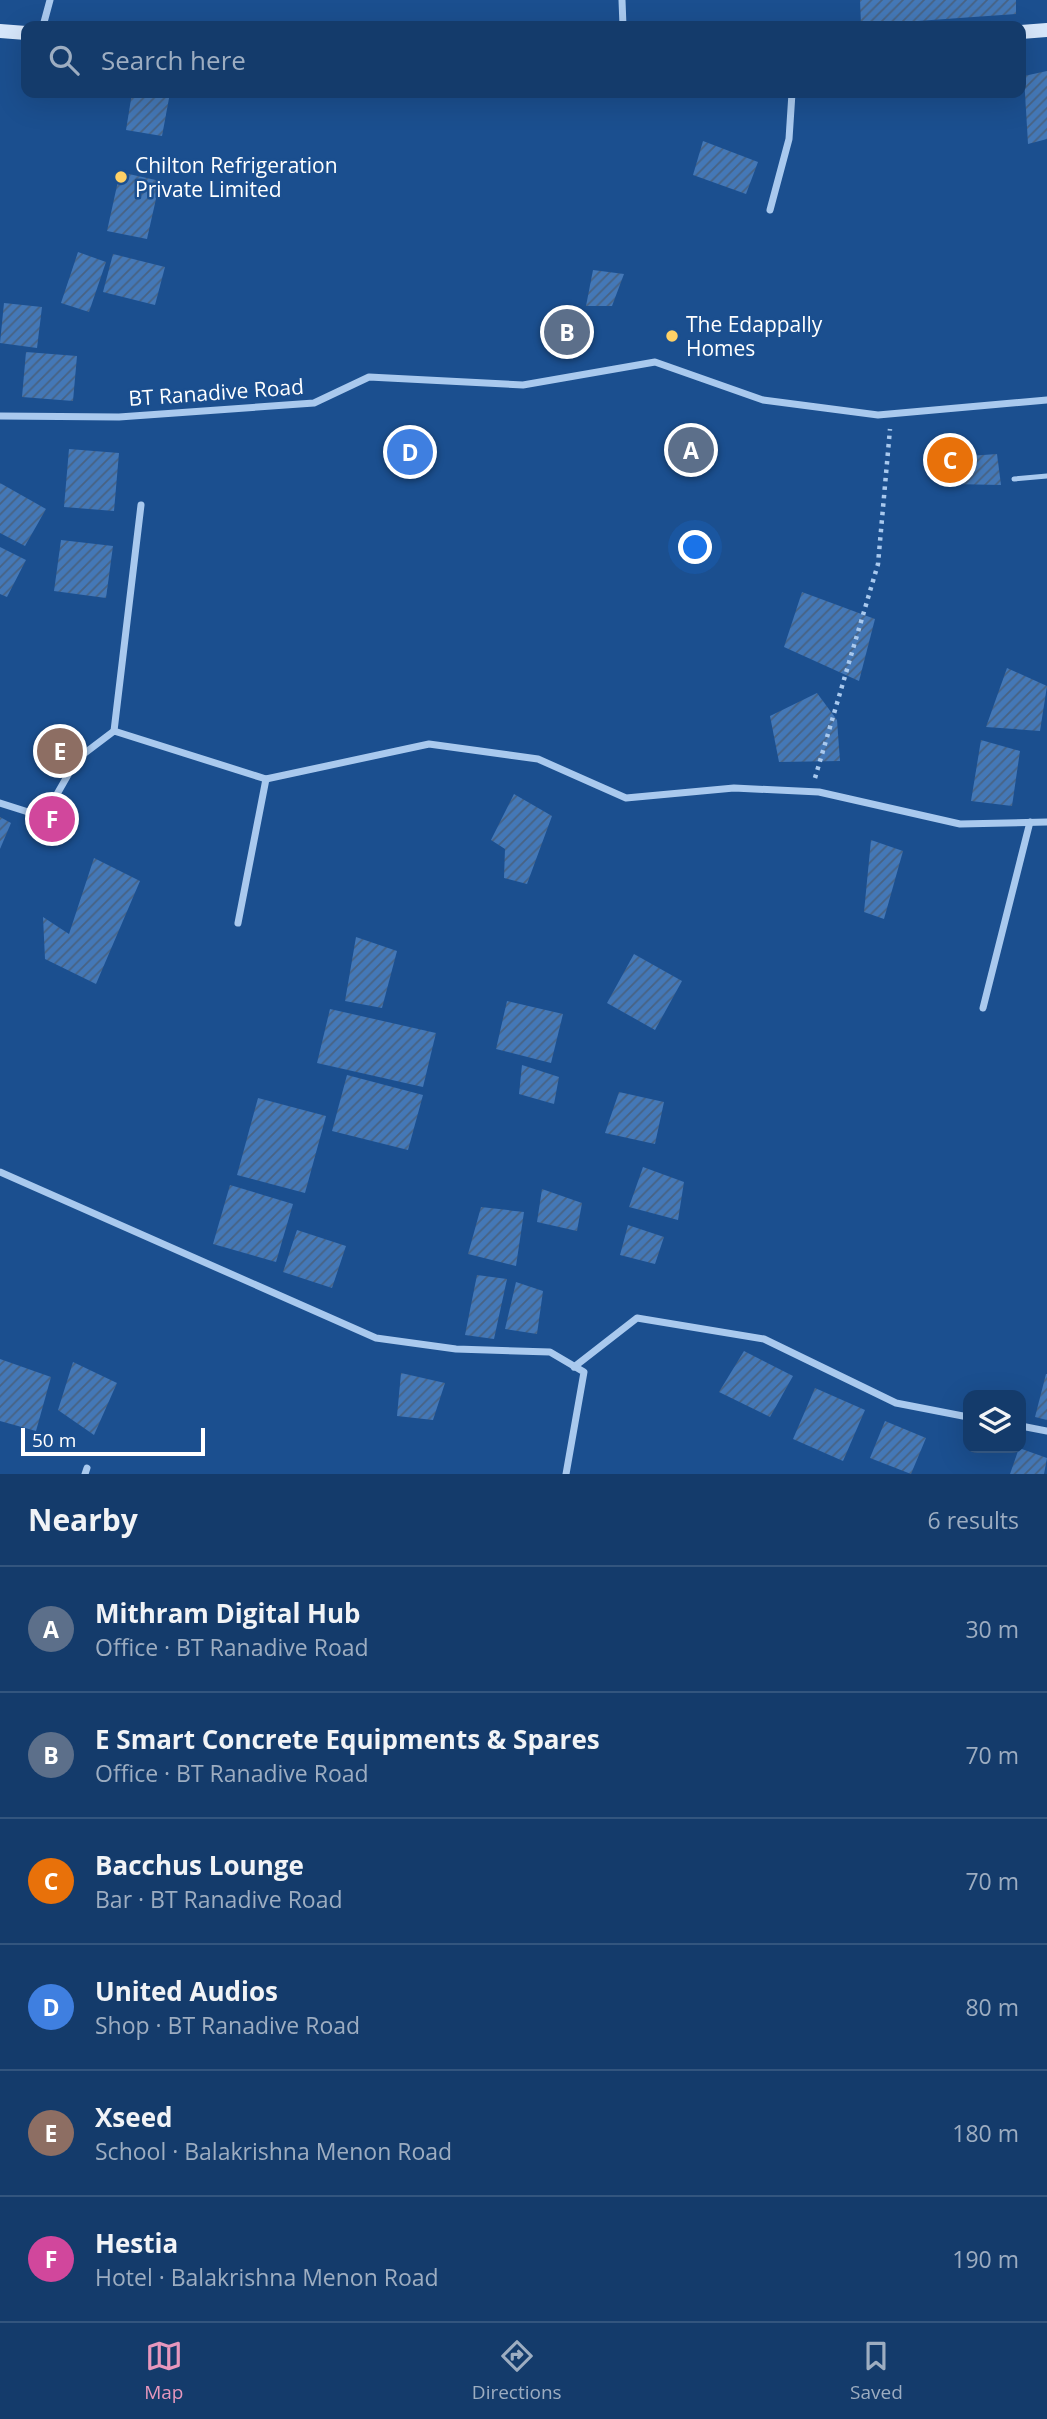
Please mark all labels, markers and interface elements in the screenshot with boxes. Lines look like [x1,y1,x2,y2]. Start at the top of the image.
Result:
search box [21,21,1026,98]
icon: search [45,41,83,79]
text: Search here [101,42,246,78]
place label: Chilton Refrigeration Private Limited [135,151,338,203]
marker: Chilton Refrigeration Private Limited [113,169,129,185]
pin: B [544,306,590,358]
place label: The Edappally Homes [686,310,823,362]
marker: The Edappally Homes [664,328,680,344]
street label: BT Ranadive Road [127,372,305,412]
pin: A [668,424,714,476]
pin: D [387,426,433,478]
pin: C [927,434,973,486]
your location [678,530,712,564]
pin: E [37,725,83,777]
pin: F [29,793,75,845]
map controls [963,1390,1026,1453]
button: layers [963,1390,1026,1453]
scale bar [21,1425,205,1457]
text: 50 m [32,1427,76,1453]
text: Nearby [28,1499,138,1540]
text: 6 results [928,1504,1019,1536]
text: Mithram Digital Hub [95,1595,361,1631]
text: A [43,1613,59,1645]
text: 30 m [965,1613,1019,1645]
text: Office · BT Ranadive Road [95,1631,369,1663]
text: E Smart Concrete Equipments & Spares [95,1721,600,1757]
text: B [43,1739,59,1771]
text: 70 m [965,1739,1019,1771]
text: Office · BT Ranadive Road [95,1757,369,1789]
text: Bacchus Lounge [95,1847,304,1883]
text: C [44,1865,58,1897]
text: 70 m [965,1865,1019,1897]
text: Bar · BT Ranadive Road [95,1883,343,1915]
text: United Audios [95,1973,278,2009]
text: D [42,1991,60,2023]
text: 80 m [965,1991,1019,2023]
text: Shop · BT Ranadive Road [95,2009,360,2041]
text: Xseed [95,2099,172,2135]
text: E [45,2117,57,2149]
text: 180 m [952,2117,1019,2149]
text: School · Balakrishna Menon Road [95,2135,452,2167]
text: Hestia [95,2225,178,2261]
text: F [45,2243,57,2275]
text: 190 m [952,2243,1019,2275]
text: Hotel · Balakrishna Menon Road [95,2261,439,2293]
tab: Map [144,2337,183,2405]
tab: Directions [472,2337,562,2405]
tab: Saved [850,2337,903,2405]

